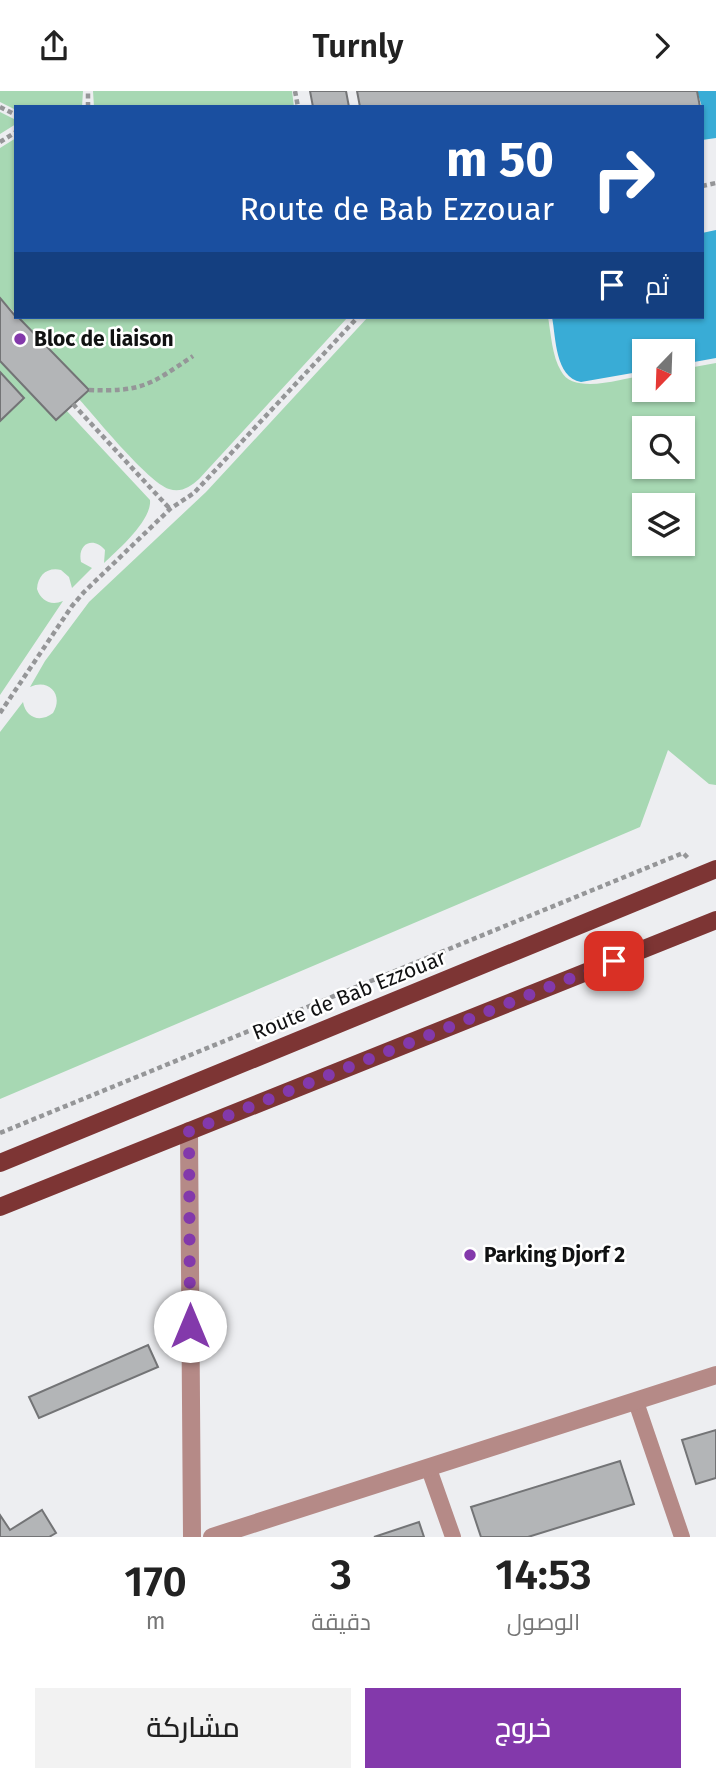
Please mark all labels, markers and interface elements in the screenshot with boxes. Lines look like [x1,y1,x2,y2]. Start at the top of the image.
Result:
icon: share [35,27,73,65]
text: Turnly [313,27,403,65]
icon: forward [643,27,681,65]
text: 50 m [446,130,554,189]
icon: right [578,133,669,224]
text: Route de Bab Ezzouar [239,190,554,228]
icon: arrive [593,266,631,304]
text: ثم [645,271,669,302]
place label: Bloc de liaison [34,326,174,352]
marker: Bloc de liaison [12,331,28,347]
north arrow [632,339,695,403]
map controls [632,339,695,556]
button: search [632,416,695,479]
button: layers [632,493,695,556]
pin [584,931,644,991]
icon: arrive [595,942,633,980]
street label: Route de Bab Ezzouar [248,944,450,1046]
place label: Parking Djorf 2 [484,1242,625,1268]
marker: Parking Djorf 2 [462,1247,478,1263]
position arrow [153,1289,227,1363]
text: 3 [330,1550,352,1600]
text: 14:53 [495,1550,592,1600]
text: 170 [124,1557,187,1607]
text: m [146,1607,165,1635]
text: دقيقة [311,1608,371,1636]
text: الوصول [507,1608,580,1636]
button: مشاركة [35,1688,351,1768]
button: خروج [365,1688,681,1768]

